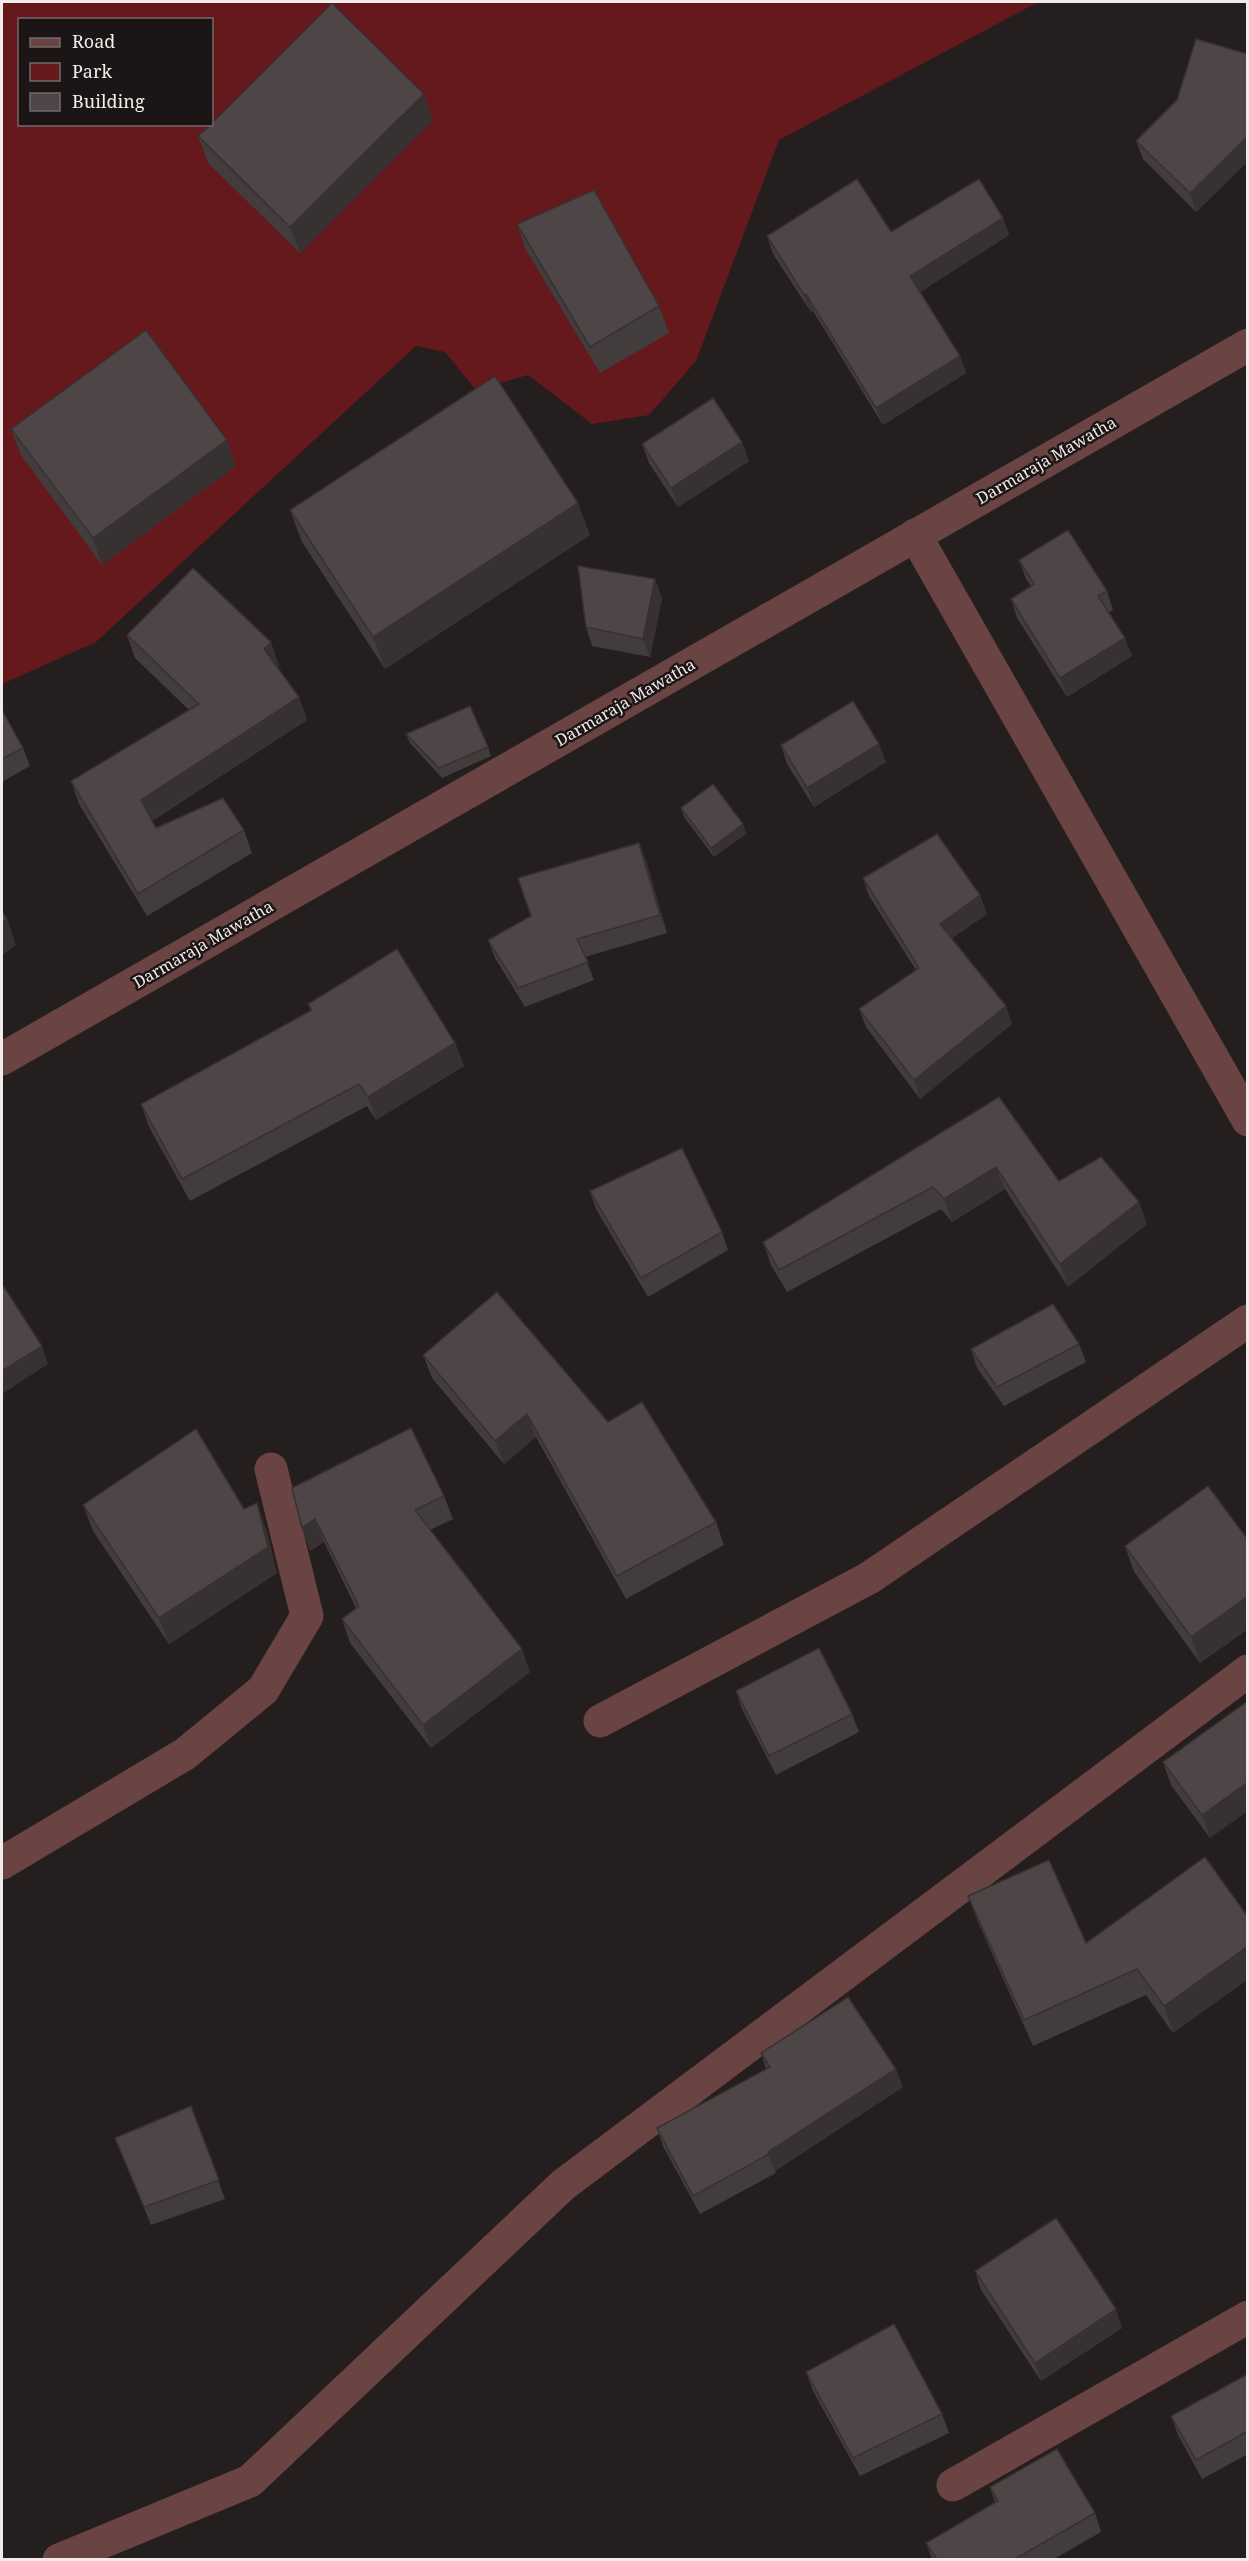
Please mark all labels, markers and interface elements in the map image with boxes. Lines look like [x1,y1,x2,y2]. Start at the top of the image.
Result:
legend [18,18,213,126]
text: Road [72,29,115,53]
text: Park [72,59,112,83]
text: Building [72,89,145,113]
street label: Darmaraja Mawatha [972,411,1120,509]
street label: Darmaraja Mawatha [551,653,699,751]
street label: Darmaraja Mawatha [129,895,277,993]

